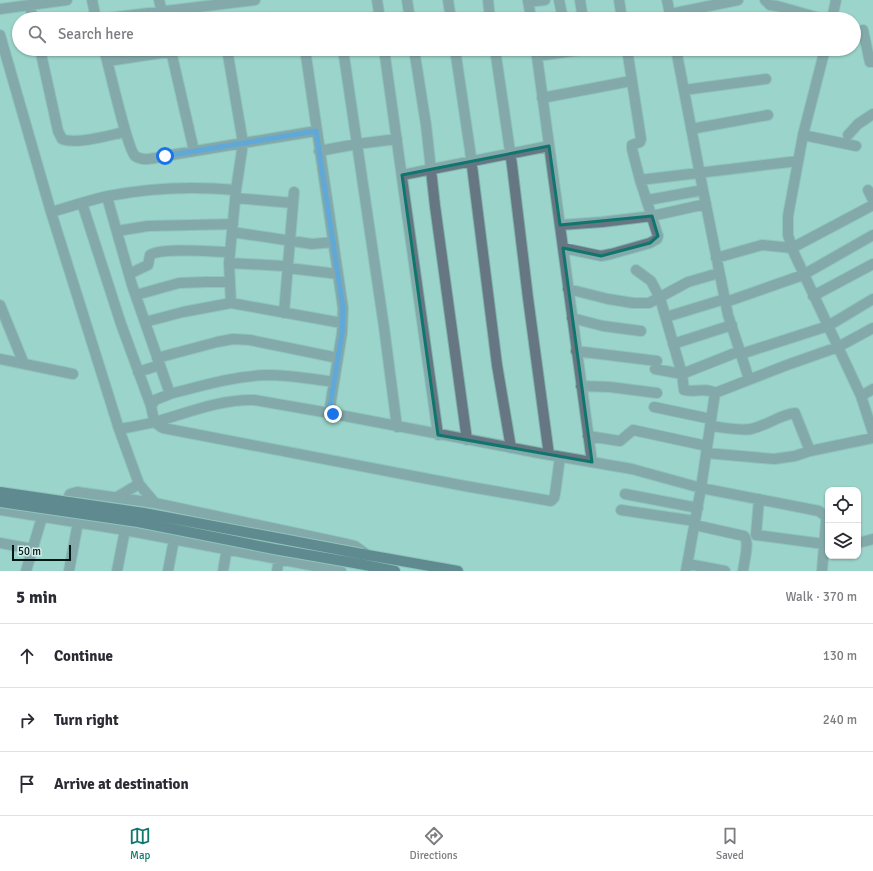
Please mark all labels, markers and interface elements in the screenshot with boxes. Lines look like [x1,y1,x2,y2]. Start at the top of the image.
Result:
search box [12,12,861,56]
icon: search [26,23,48,45]
text: Search here [58,25,134,43]
route start [156,147,174,165]
route end [324,405,342,423]
map controls [825,487,861,559]
button: locate [825,487,861,523]
button: layers [825,523,861,559]
scale bar [12,543,71,562]
text: 50 m [18,545,41,558]
text: 5 min [16,587,57,608]
text: Walk · 370 m [786,589,857,605]
icon: ahead [16,645,38,667]
text: Continue [54,647,113,665]
text: 130 m [823,648,857,664]
icon: right [16,709,38,731]
text: Turn right [54,711,119,729]
text: 240 m [823,712,857,728]
icon: arrive [16,773,38,795]
text: Arrive at destination [54,775,189,793]
tab: Map [129,825,151,862]
tab: Directions [410,825,458,862]
tab: Saved [716,825,744,862]

